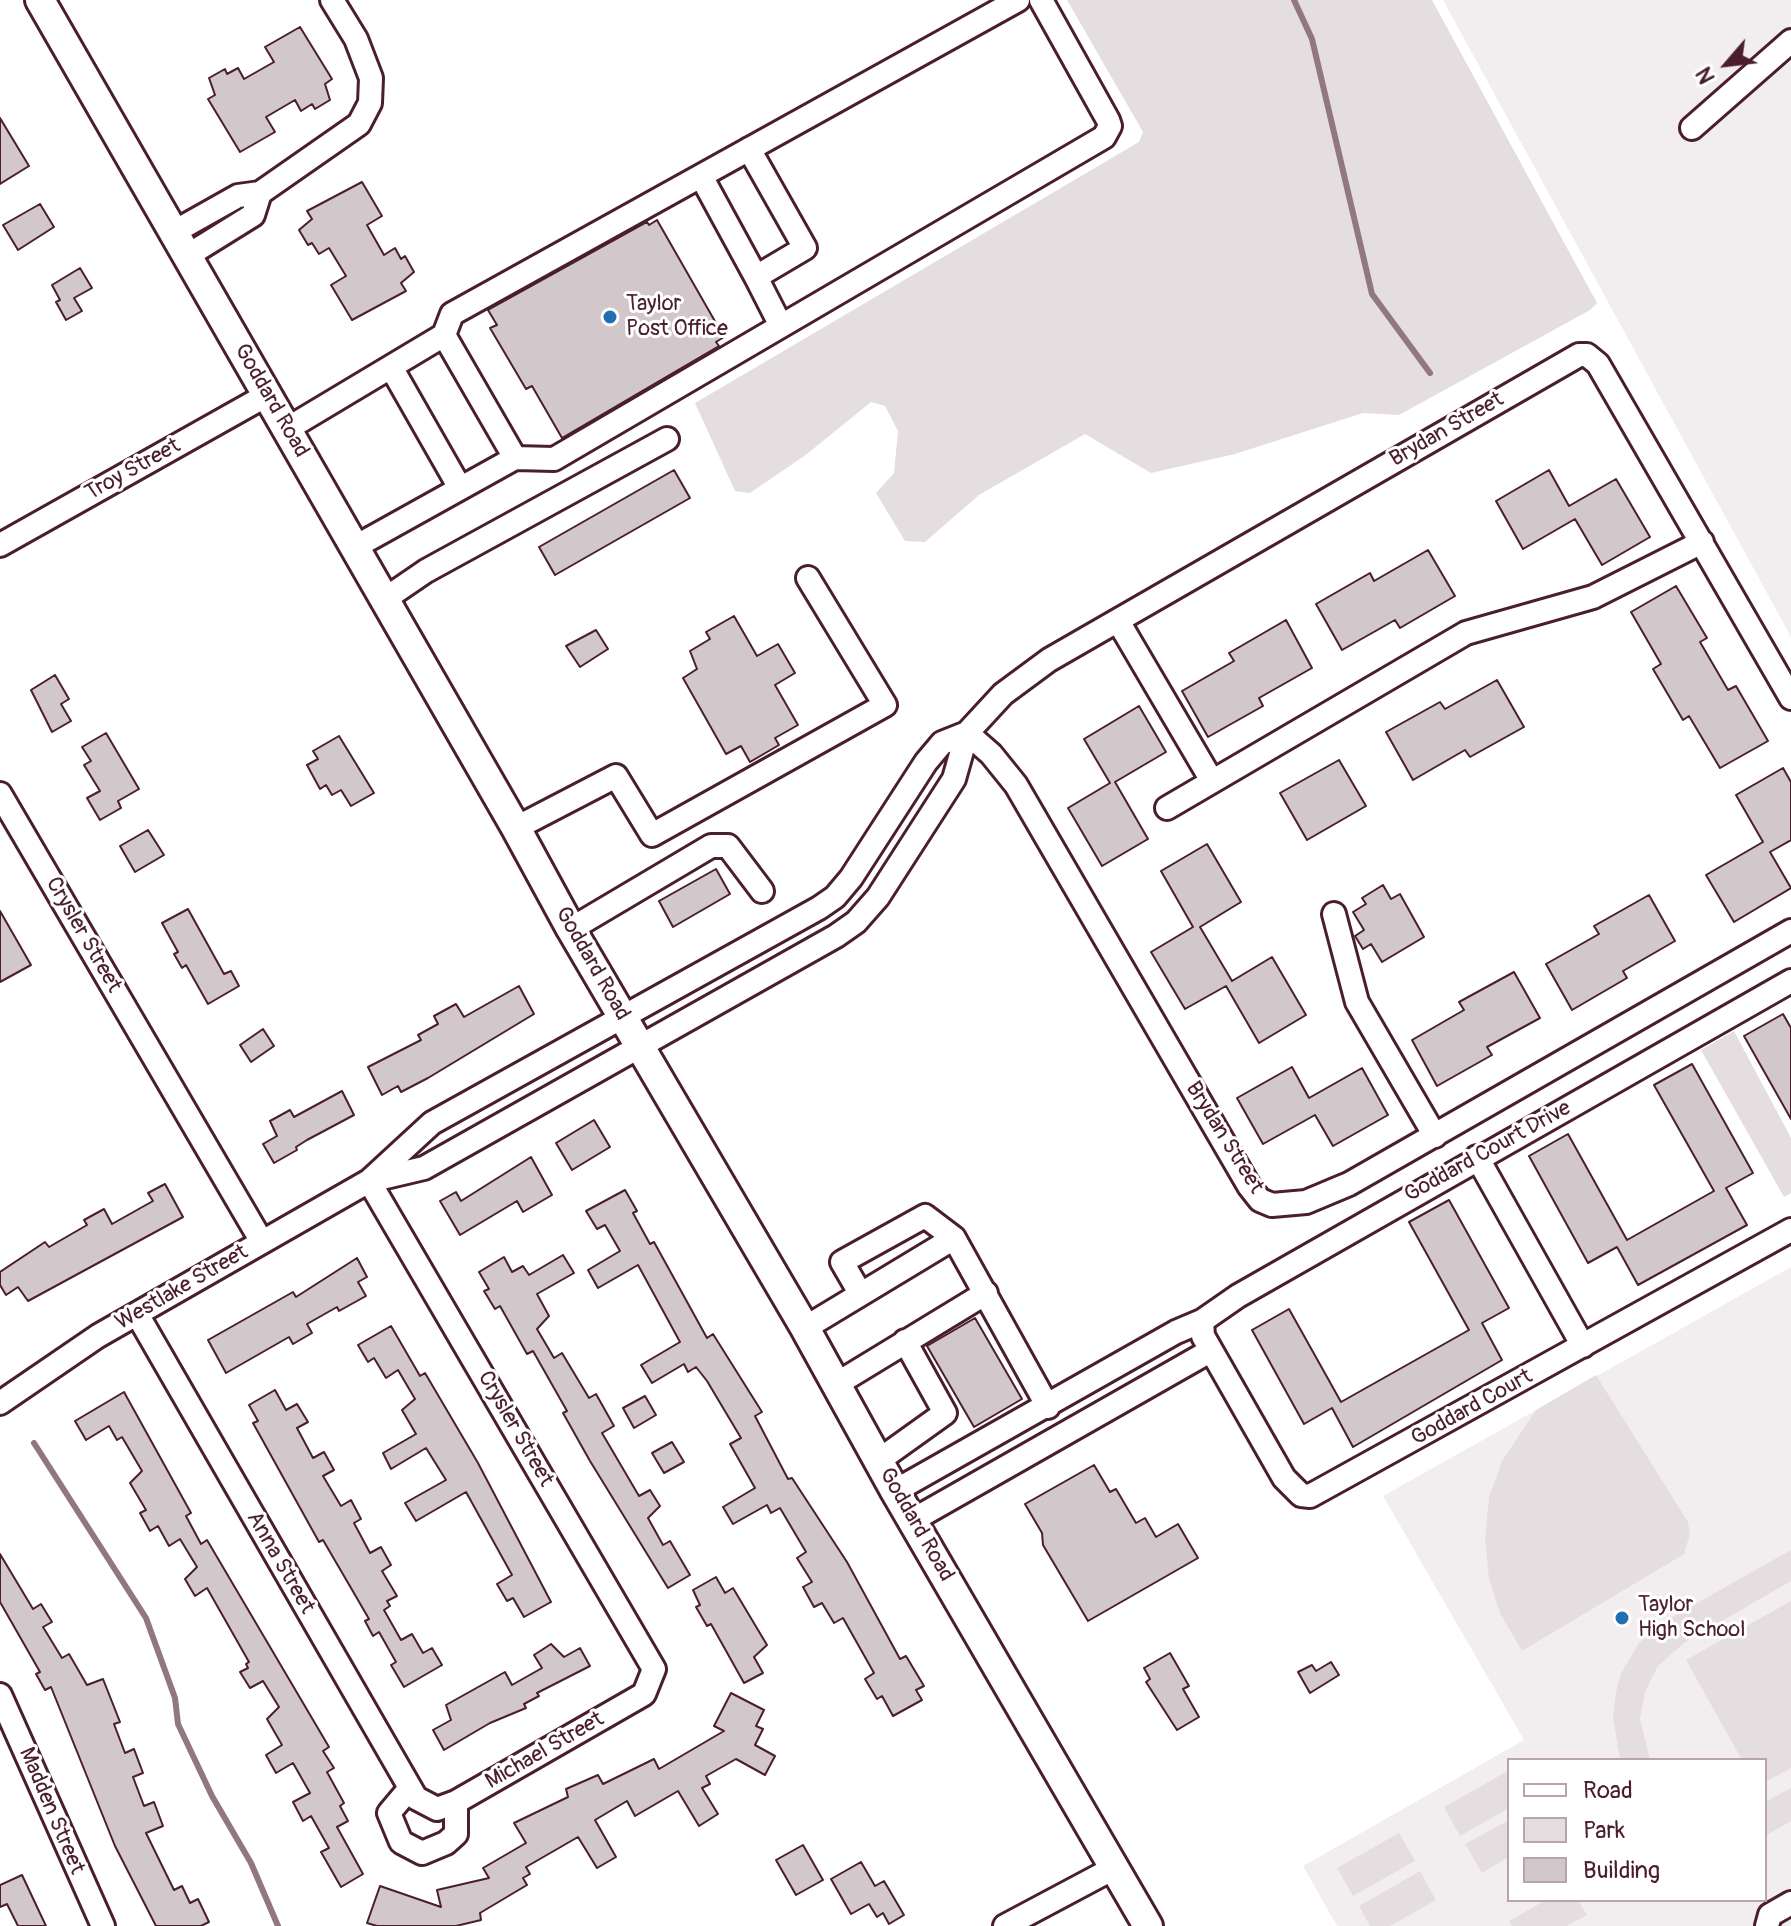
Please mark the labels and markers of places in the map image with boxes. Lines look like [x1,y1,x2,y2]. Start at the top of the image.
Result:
place label: Taylor Post Office [626,291,728,342]
marker: Taylor Post Office [601,308,619,326]
place label: Taylor High School [1638,1592,1745,1644]
marker: Taylor High School [1613,1609,1631,1627]

